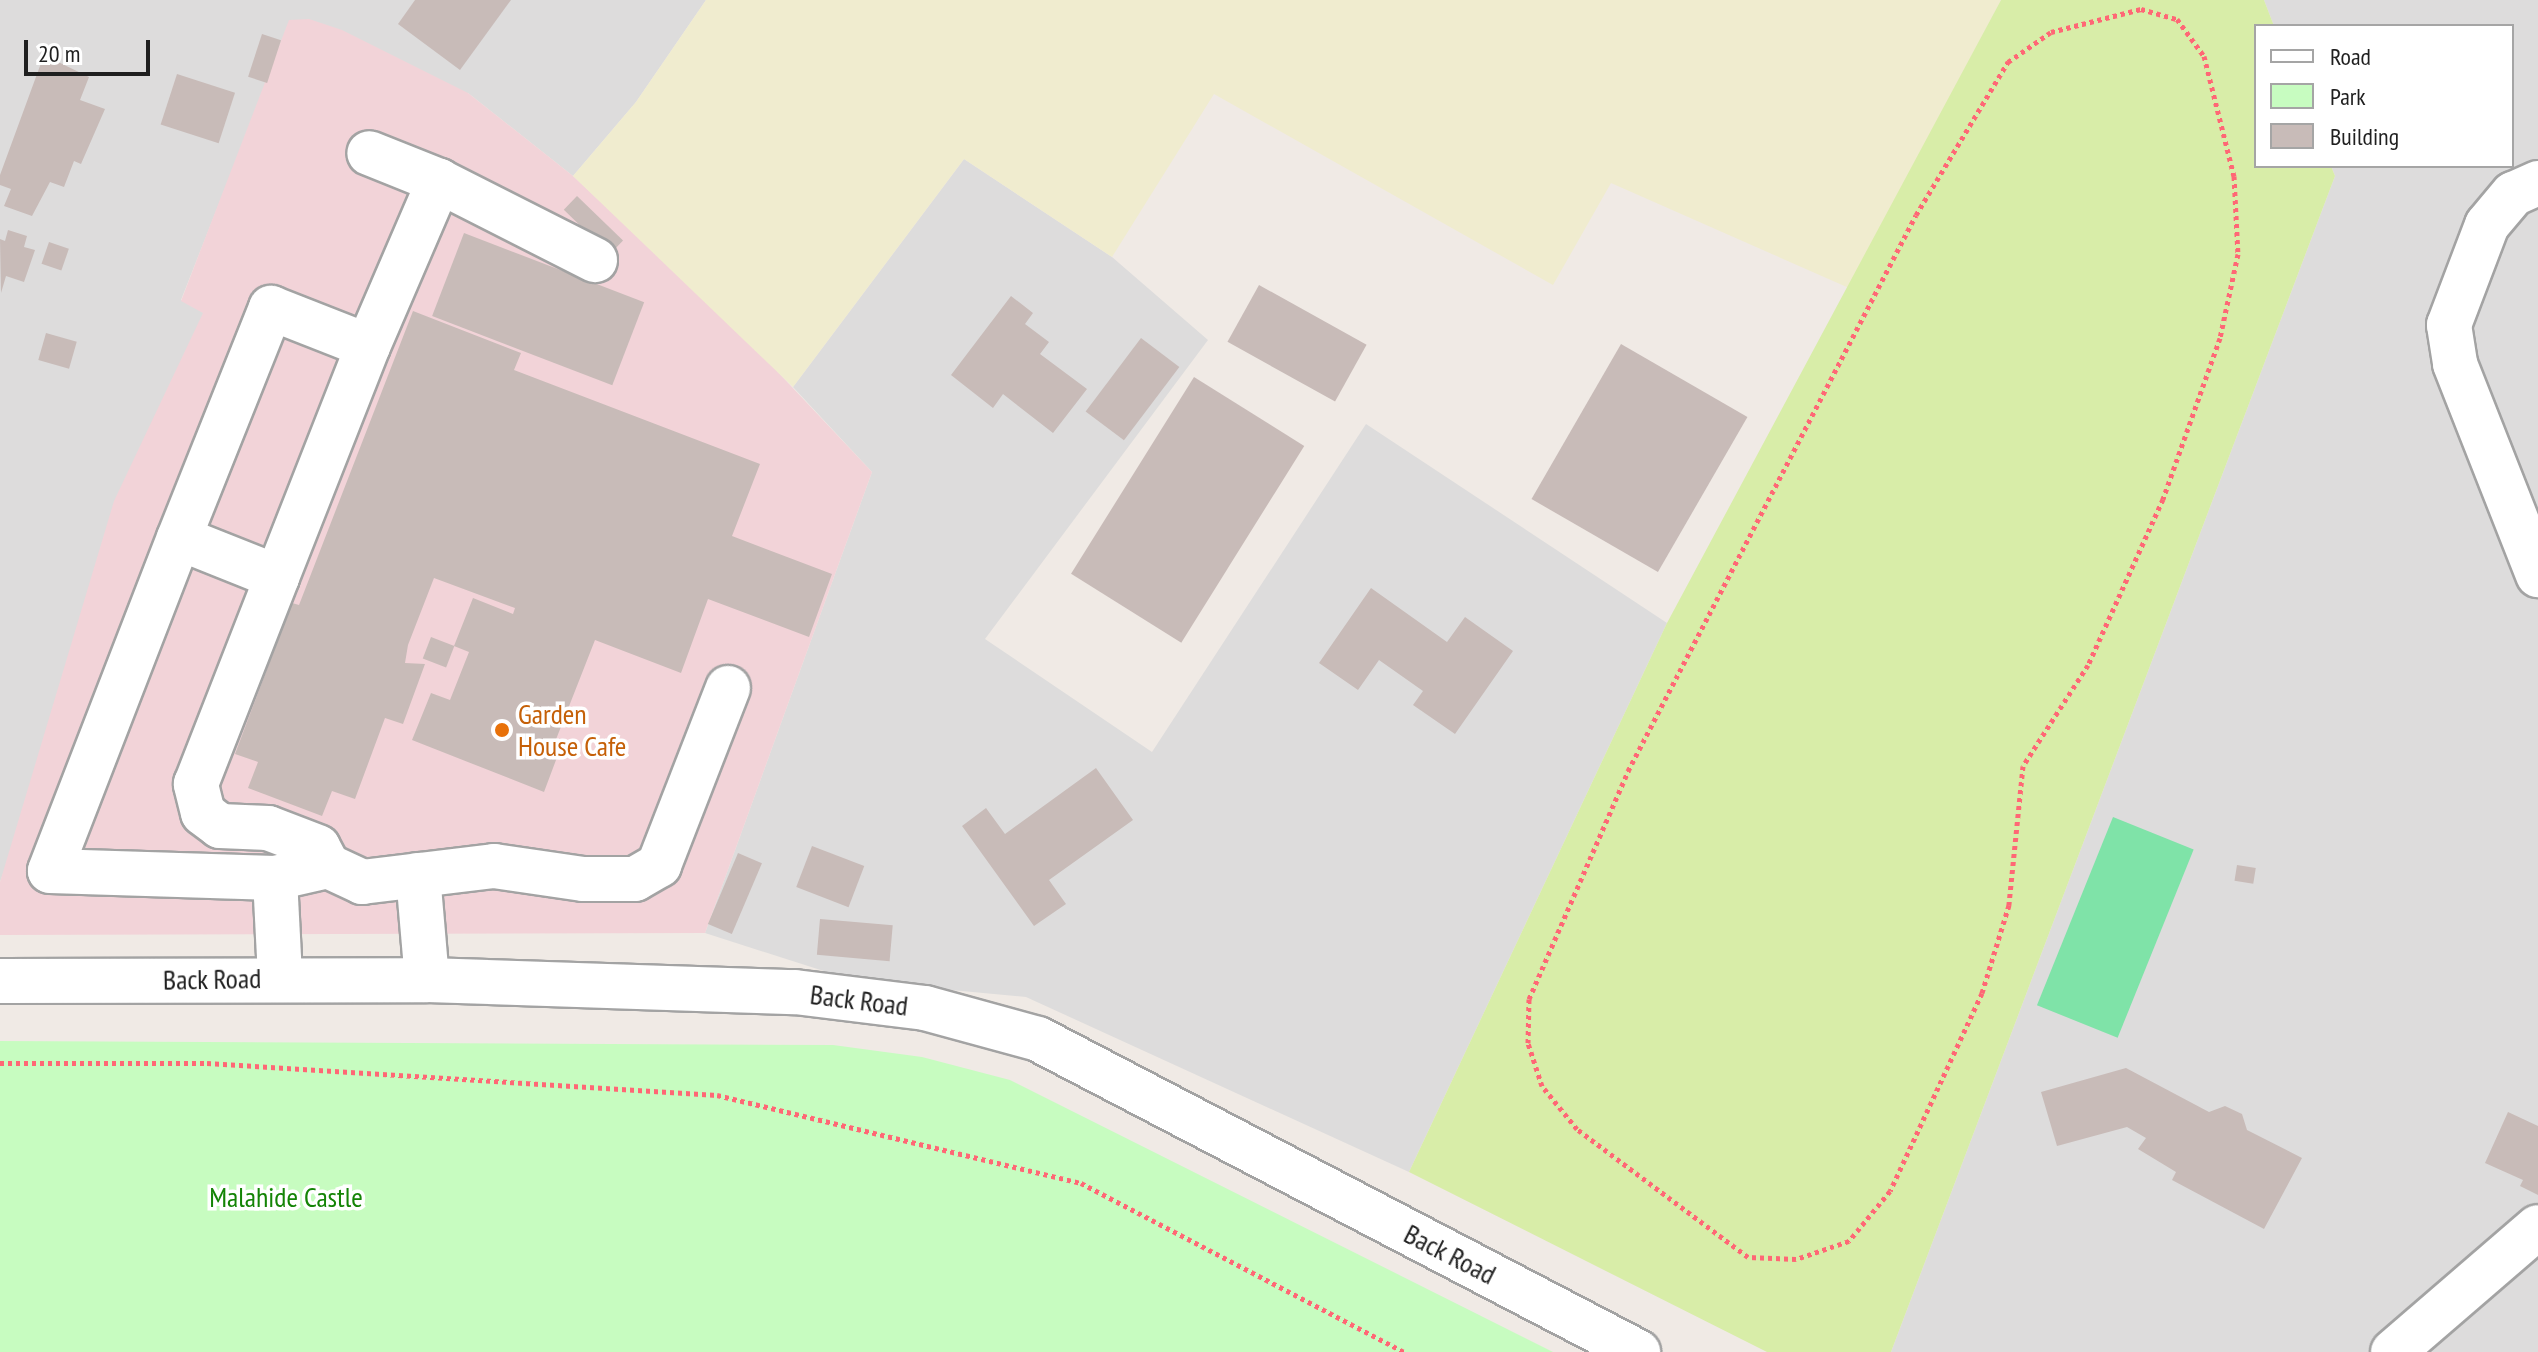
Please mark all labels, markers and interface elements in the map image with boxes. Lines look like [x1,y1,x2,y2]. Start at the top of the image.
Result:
scale bar [28,24,154,74]
legend [2254,24,2514,168]
text: 20 m [38,38,80,69]
text: Road [2330,41,2371,72]
text: Park [2330,81,2366,112]
text: Building [2330,121,2399,152]
place label: Garden House Cafe [518,697,626,763]
marker: Garden House Cafe [493,721,511,739]
street label: Back Road [162,961,262,997]
street label: Back Road [808,977,910,1023]
park label: Malahide Castle [209,1180,363,1214]
street label: Back Road [1398,1217,1502,1291]

